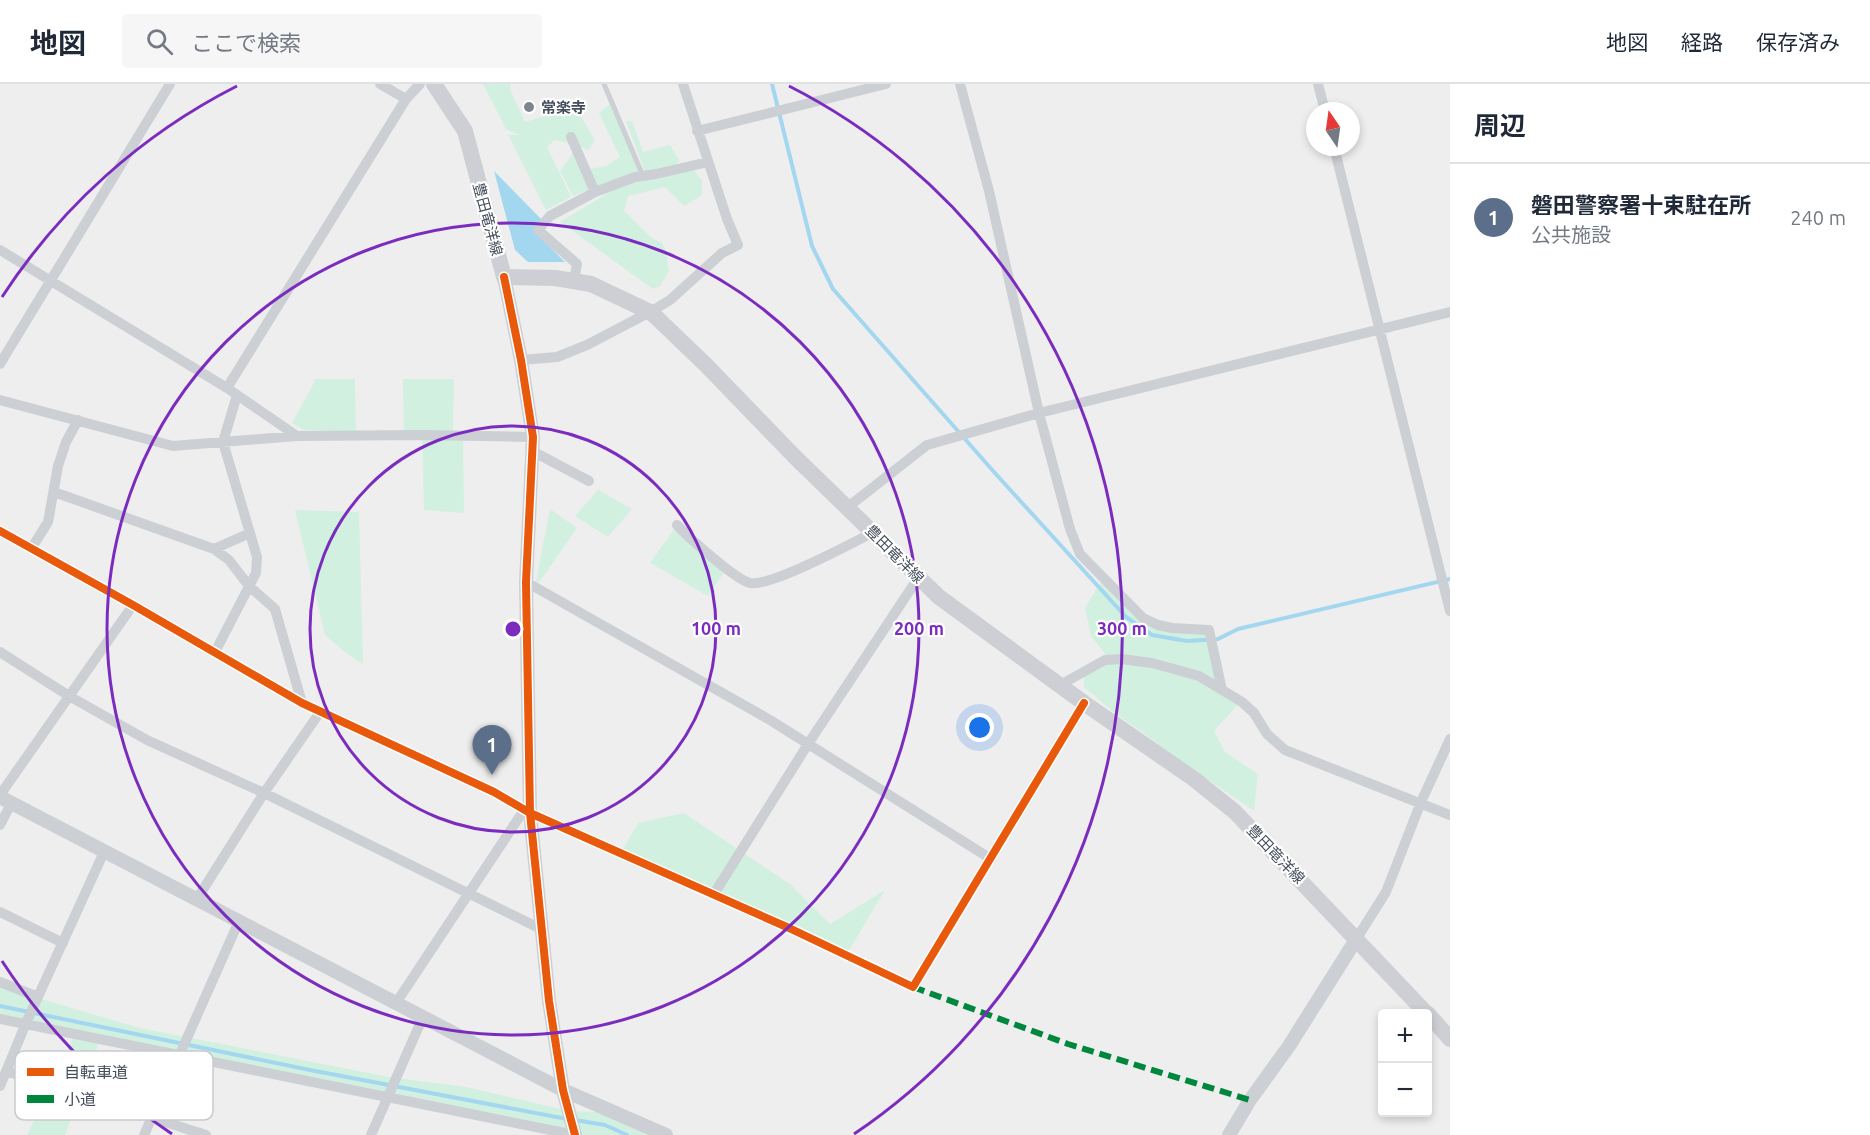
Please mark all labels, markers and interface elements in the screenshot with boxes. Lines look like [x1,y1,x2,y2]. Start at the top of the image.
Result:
search box [122,14,542,68]
icon: search [143,25,176,58]
text: 地図 [30,27,86,58]
text: ここで検索 [191,30,301,55]
text: 地図 [1606,30,1648,54]
text: 経路 [1681,30,1723,54]
text: 保存済み [1756,30,1840,54]
place label: 常楽寺 [541,99,586,116]
marker: 常楽寺 [522,100,536,114]
north arrow [1306,102,1360,156]
text: 周辺 [1474,111,1526,140]
street label: 豊田竜洋線 [470,181,506,257]
text: 磐田警察署十束駐在所 [1531,192,1751,217]
text: 1 [1488,206,1499,229]
text: 240 m [1790,206,1846,229]
text: 公共施設 [1531,223,1611,246]
street label: 豊田竜洋線 [862,521,928,587]
text: 100 m [691,618,741,638]
text: 200 m [894,618,944,638]
text: 300 m [1097,618,1147,638]
centre of rings [503,619,523,639]
your location [965,713,994,742]
pin: 1 [472,726,512,775]
street label: 豊田竜洋線 [1244,821,1308,887]
map controls [1378,1009,1432,1117]
button: + [1378,1009,1432,1063]
legend [15,1051,213,1120]
text: 自転車道 [64,1063,128,1081]
button: − [1378,1063,1432,1117]
text: 小道 [64,1090,96,1108]

